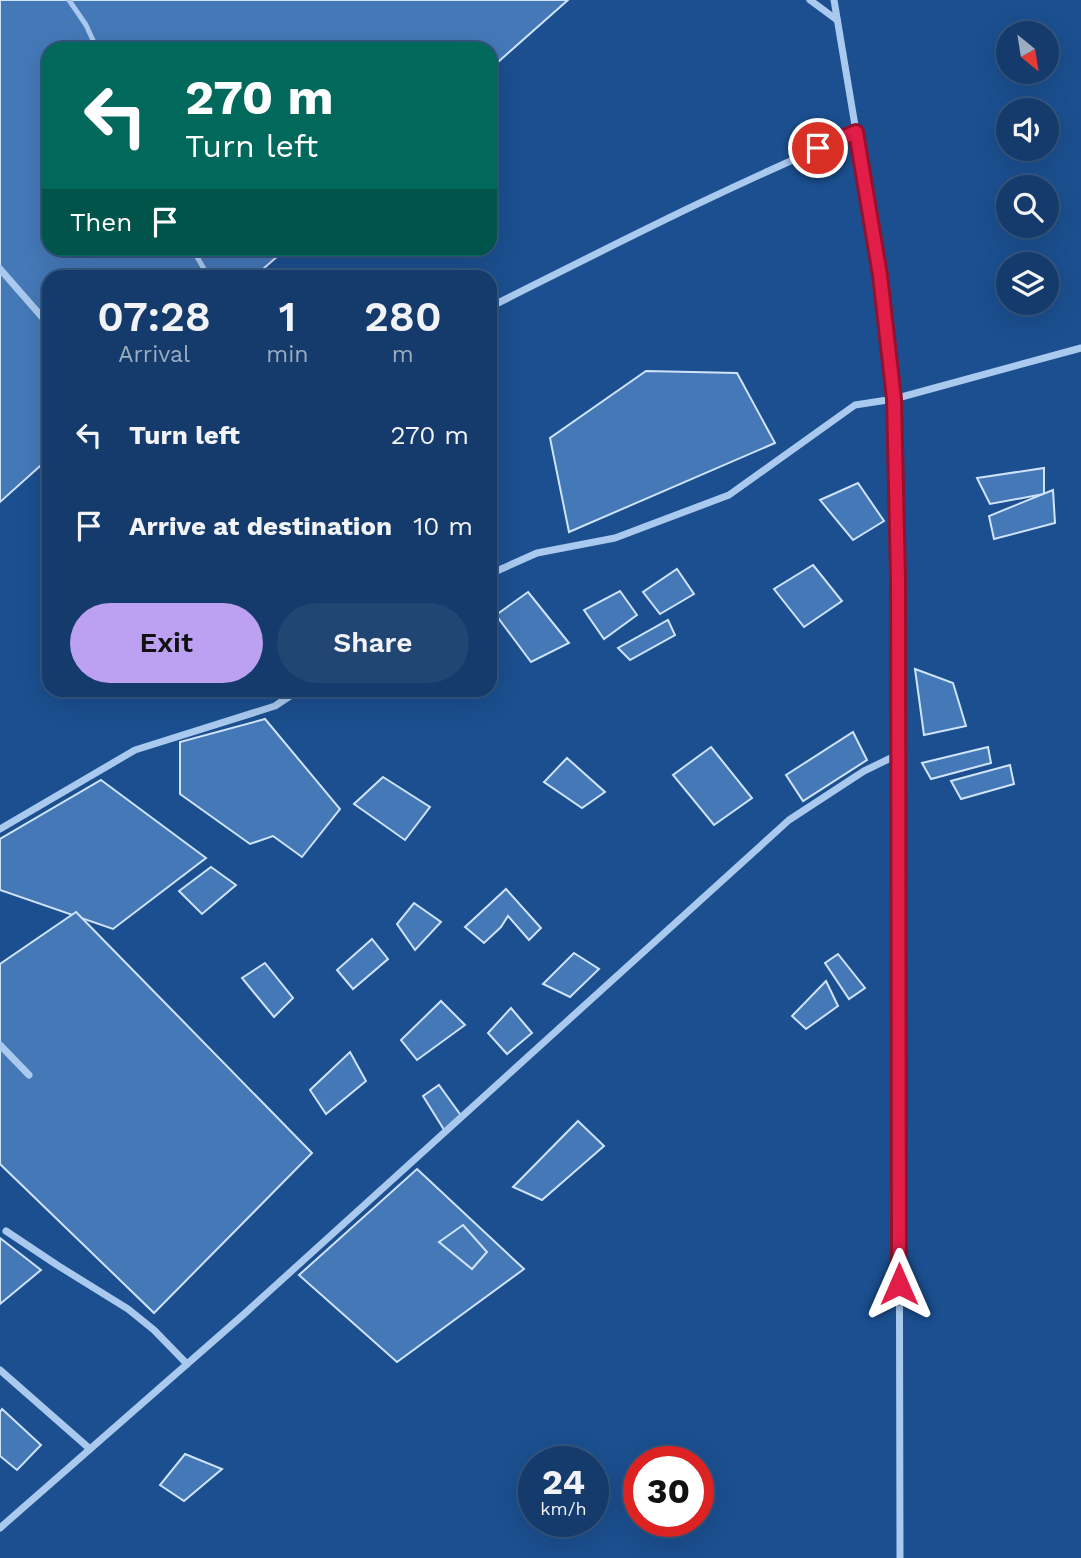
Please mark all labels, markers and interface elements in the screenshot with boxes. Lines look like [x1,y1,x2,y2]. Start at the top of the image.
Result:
north arrow [996,21,1059,84]
map controls [996,21,1059,315]
text: 270 m [185,68,334,126]
icon: left [70,70,161,161]
button: sound [996,98,1059,161]
pin [788,118,848,178]
text: Turn left [185,127,318,165]
icon: arrive [799,129,837,167]
button: search [996,175,1059,238]
icon: arrive [146,203,184,241]
text: Then [70,207,132,237]
button: layers [996,252,1059,315]
text: 07:28 [97,292,211,341]
text: 1 [279,292,296,341]
text: 280 [364,292,442,341]
text: Arrival [118,341,190,368]
text: min [266,341,309,368]
text: m [392,341,414,368]
icon: left [70,416,108,454]
text: Turn left [129,420,240,450]
text: 270 m [390,420,469,450]
icon: arrive [70,507,108,545]
text: Arrive at destination [129,511,392,541]
text: 10 m [413,511,473,541]
button: Exit [70,603,263,683]
button: Share [277,603,469,683]
position arrow [862,1247,936,1321]
speed limit sign: 30 [623,1446,714,1537]
text: 24 [542,1461,585,1503]
text: km/h [540,1498,587,1519]

